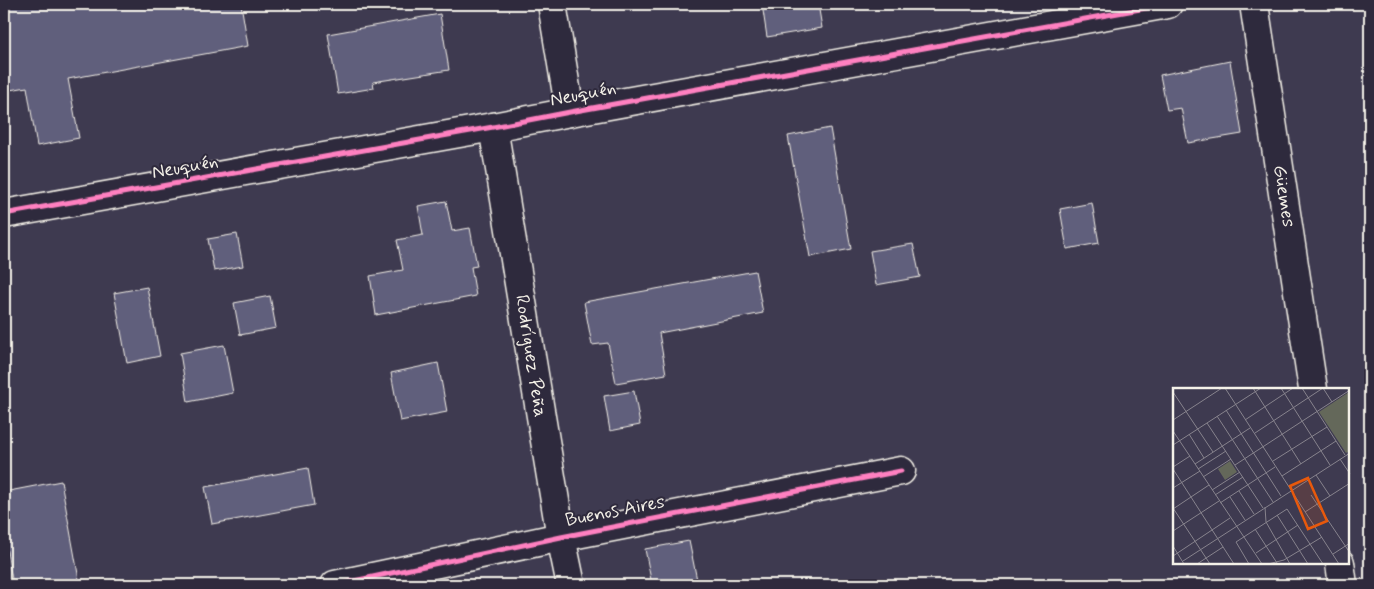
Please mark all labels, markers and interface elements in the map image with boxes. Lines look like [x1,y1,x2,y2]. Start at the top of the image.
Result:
street label: Neuquén [548,75,618,113]
street label: Neuquén [150,149,220,185]
street label: Güemes [1267,163,1301,229]
street label: Rodríguez Peña [508,293,553,419]
inset map [1173,388,1349,564]
street label: Buenos Aires [563,489,667,533]

